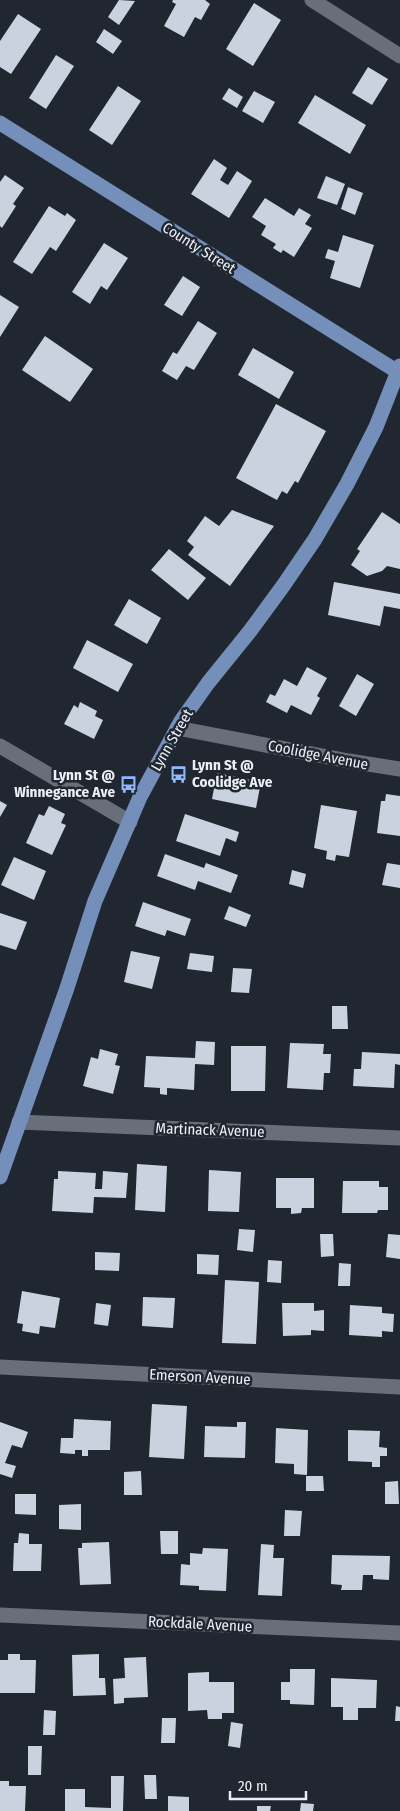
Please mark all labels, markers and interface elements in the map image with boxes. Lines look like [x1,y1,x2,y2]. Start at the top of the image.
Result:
street label: County Street [159,218,239,278]
street label: Lynn Street [147,706,197,774]
street label: Coolidge Avenue [266,736,370,774]
place label: Lynn St @ Coolidge Ave [192,756,273,791]
bus stop icon: Lynn St @ Coolidge Ave [168,764,188,784]
place label: Lynn St @ Winnegance Ave [14,766,115,801]
bus stop icon: Lynn St @ Winnegance Ave [119,774,139,794]
street label: Martinack Avenue [155,1119,265,1141]
street label: Emerson Avenue [149,1365,251,1389]
street label: Rockdale Avenue [147,1612,253,1636]
scale bar [230,1768,306,1800]
text: 20 m [238,1777,268,1795]

